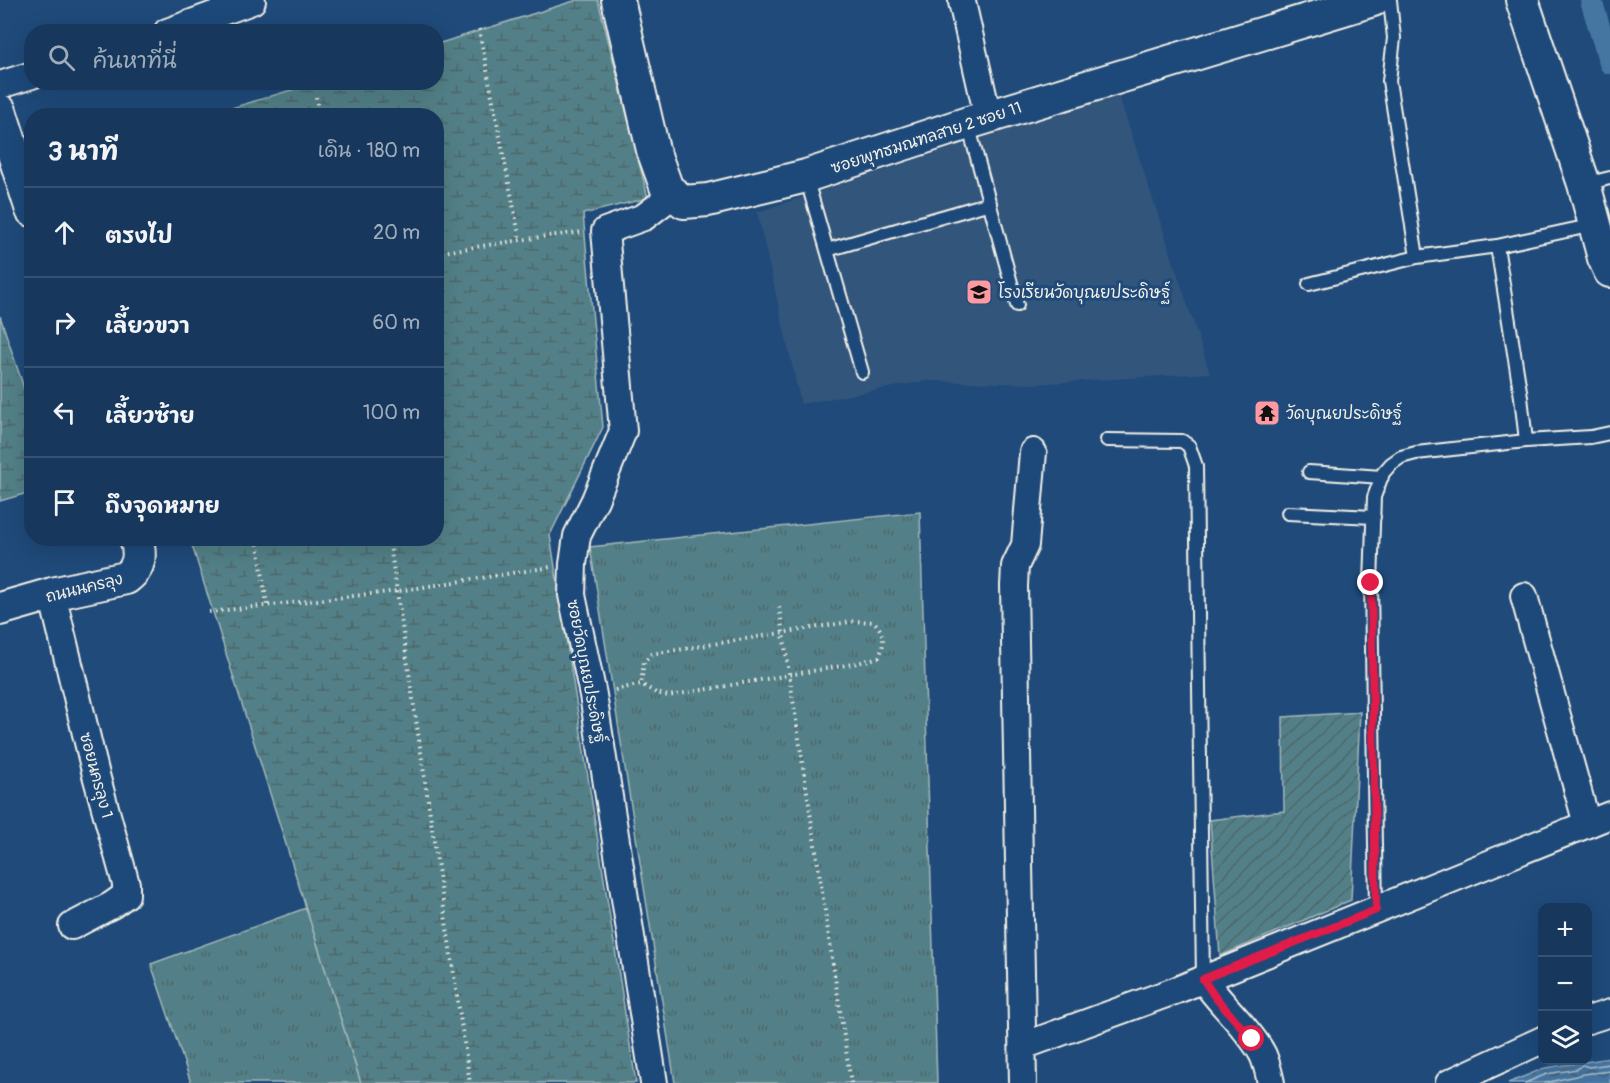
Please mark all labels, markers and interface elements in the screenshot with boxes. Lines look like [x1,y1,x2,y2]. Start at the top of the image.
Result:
search box [24,24,444,90]
icon: search [45,41,78,74]
text: ค้นหาที่นี่ [93,47,177,75]
street label: ซอยพุทธมณฑลสาย 2 ซอย 11 [828,98,1025,180]
text: 3 นาที [48,136,118,168]
text: เดิน · 180 m [318,138,420,163]
icon: ahead [48,216,81,249]
text: 20 m [373,220,420,245]
text: ตรงไป [105,222,173,250]
school or university icon: โรงเรียนวัดบุณยประดิษฐ์ [964,277,994,307]
place label: โรงเรียนวัดบุณยประดิษฐ์ [998,281,1171,305]
icon: right [48,306,81,339]
text: 60 m [373,310,420,335]
text: เลี้ยวขวา [105,312,189,340]
icon: left [48,396,81,429]
temple icon: วัดบุณยประดิษฐ์ [1252,398,1282,428]
text: 100 m [363,400,420,425]
text: เลี้ยวซ้าย [105,402,195,430]
place label: วัดบุณยประดิษฐ์ [1286,402,1403,426]
icon: arrive [48,486,81,519]
text: ถึงจุดหมาย [105,492,220,520]
street label: ถนนนครลุง [44,569,125,609]
route end [1357,569,1383,595]
street label: ซอยวัดบุณยประดิษฐ์ [560,597,612,746]
street label: ซอยนครลุง 1 [73,730,117,821]
map controls [1538,903,1592,1065]
button: + [1538,903,1592,957]
button: − [1538,957,1592,1011]
button: layers [1538,1011,1592,1065]
route start [1238,1025,1264,1051]

